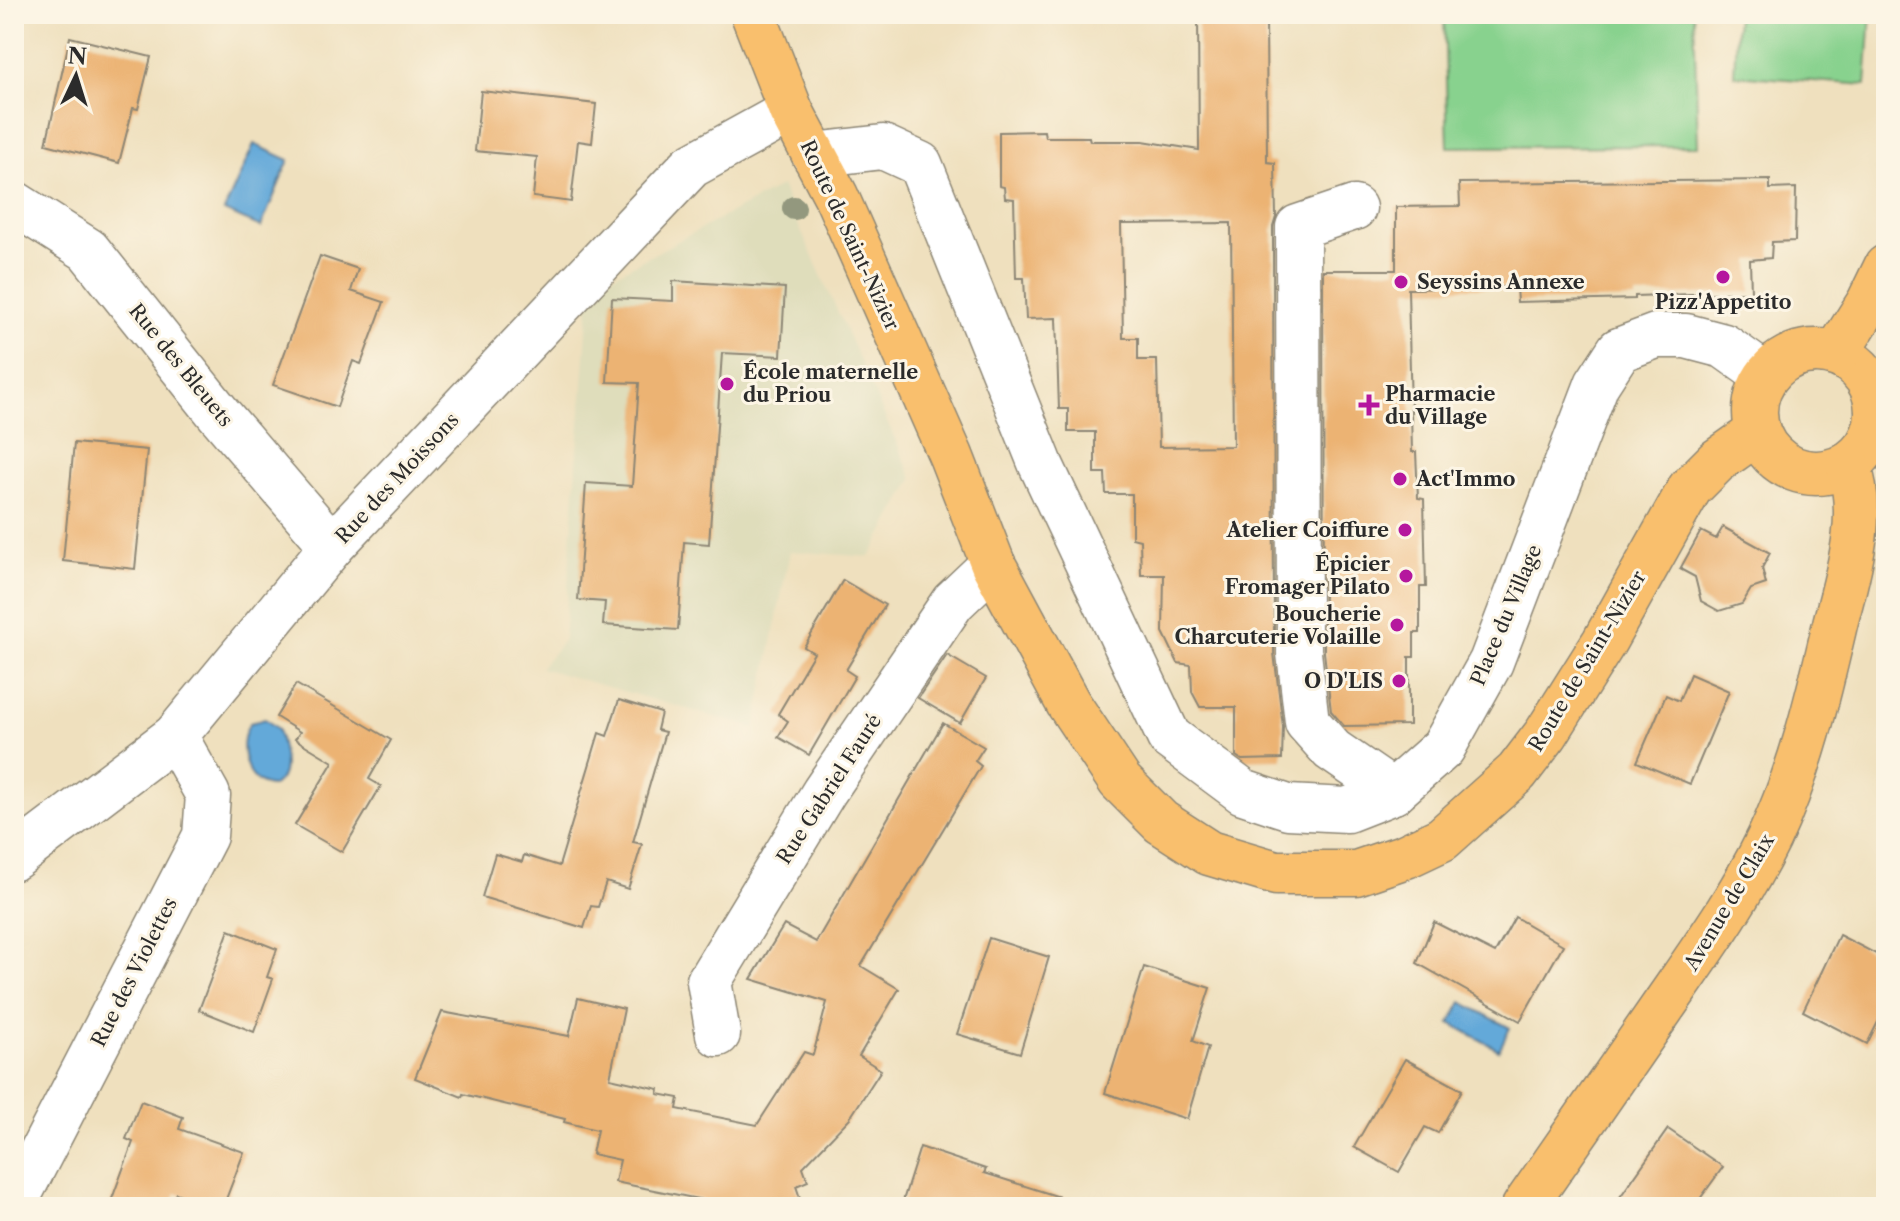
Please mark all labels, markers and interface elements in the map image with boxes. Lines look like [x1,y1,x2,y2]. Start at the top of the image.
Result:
north arrow [36,36,116,116]
text: N [67,42,88,71]
street label: Route de Saint-Nizier [795,136,905,334]
marker: Pizz'Appetito [1714,268,1732,286]
place label: Seyssins Annexe [1417,270,1585,294]
marker: Seyssins Annexe [1392,273,1410,291]
place label: Pizz'Appetito [1655,290,1791,314]
street label: Rue des Bleuets [124,299,238,431]
place label: École maternelle du Priou [743,359,918,407]
marker: École maternelle du Priou [718,375,736,393]
place label: Pharmacie du Village [1385,382,1495,429]
marker: Pharmacie du Village [1360,396,1378,414]
street label: Rue des Moissons [330,408,464,548]
place label: Act'Immo [1415,467,1516,491]
marker: Act'Immo [1391,470,1409,488]
place label: Atelier Coiffure [1225,518,1389,542]
marker: Atelier Coiffure [1396,521,1414,539]
street label: Place du Village [1466,541,1546,689]
place label: Épicier Fromager Pilato [1225,551,1390,599]
street label: Route de Saint-Nizier [1523,566,1651,756]
marker: Épicier Fromager Pilato [1397,567,1415,585]
place label: Boucherie Charcuterie Volaille [1175,602,1381,649]
marker: Boucherie Charcuterie Volaille [1388,616,1406,634]
place label: O D'LIS [1304,669,1383,693]
marker: O D'LIS [1390,672,1408,690]
street label: Rue Gabriel Fauré [772,710,886,868]
street label: Avenue de Claix [1678,829,1779,975]
street label: Rue des Violettes [86,893,182,1051]

